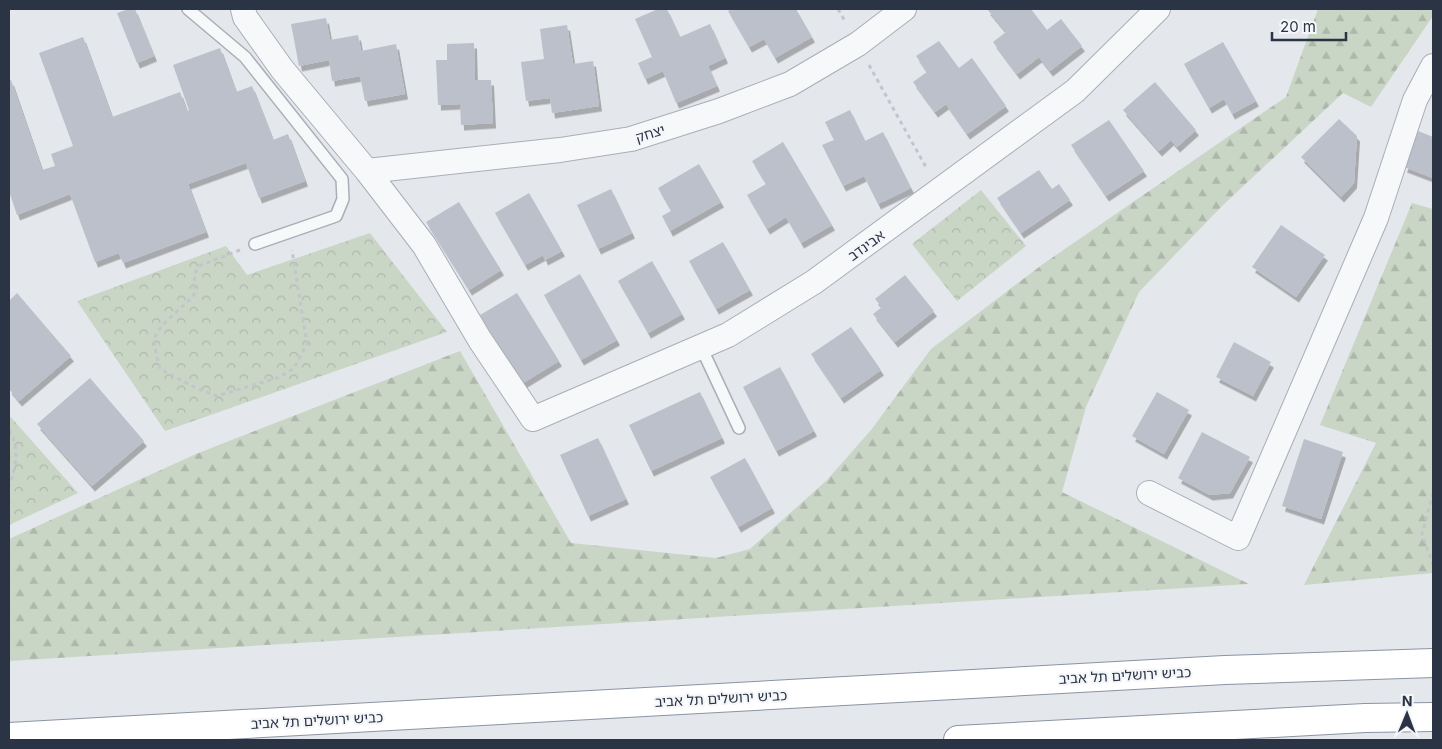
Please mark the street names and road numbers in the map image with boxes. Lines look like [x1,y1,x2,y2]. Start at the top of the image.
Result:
street label: יצחק [633,120,667,146]
street label: אבינדב [844,226,888,264]
street label: כביש ירושלים תל אביב [1058,663,1192,687]
street label: כביש ירושלים תל אביב [654,686,788,710]
street label: כביש ירושלים תל אביב [250,708,384,732]

